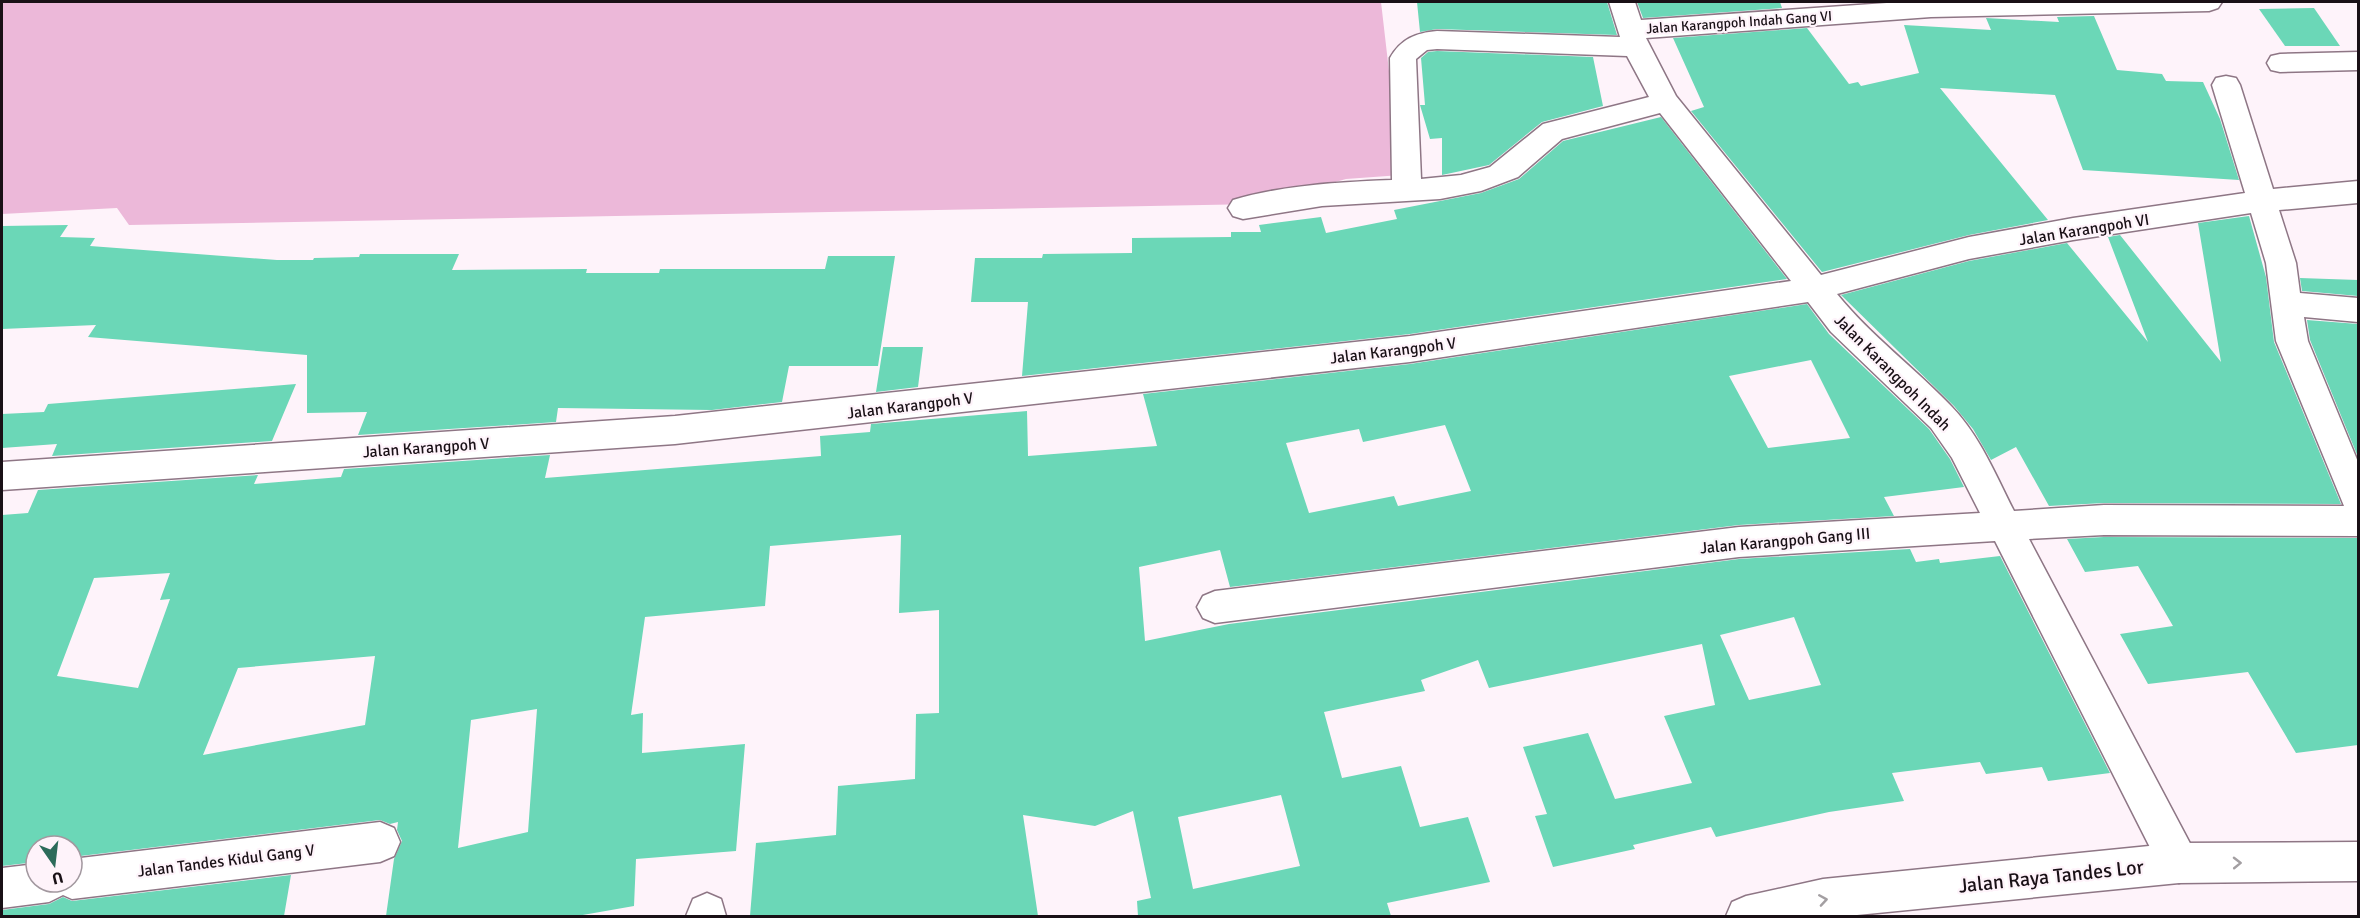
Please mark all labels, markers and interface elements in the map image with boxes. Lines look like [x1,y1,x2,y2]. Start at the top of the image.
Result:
street label: Jalan Karangpoh Indah Gang VI [1646,8,1833,37]
street label: Jalan Karangpoh VI [2018,210,2151,250]
street label: Jalan Karangpoh Indah [1830,310,1955,435]
street label: Jalan Karangpoh V [1329,333,1457,369]
street label: Jalan Karangpoh V [846,388,974,424]
street label: Jalan Karangpoh V [362,434,490,462]
street label: Jalan Karangpoh Gang III [1699,524,1871,558]
north arrow [24,834,84,894]
street label: Jalan Tandes Kidul Gang V [137,840,316,882]
street label: Jalan Raya Tandes Lor [1957,854,2146,899]
one-way arrow [2233,857,2242,869]
text: U [50,867,65,889]
one-way arrow [1818,894,1828,907]

